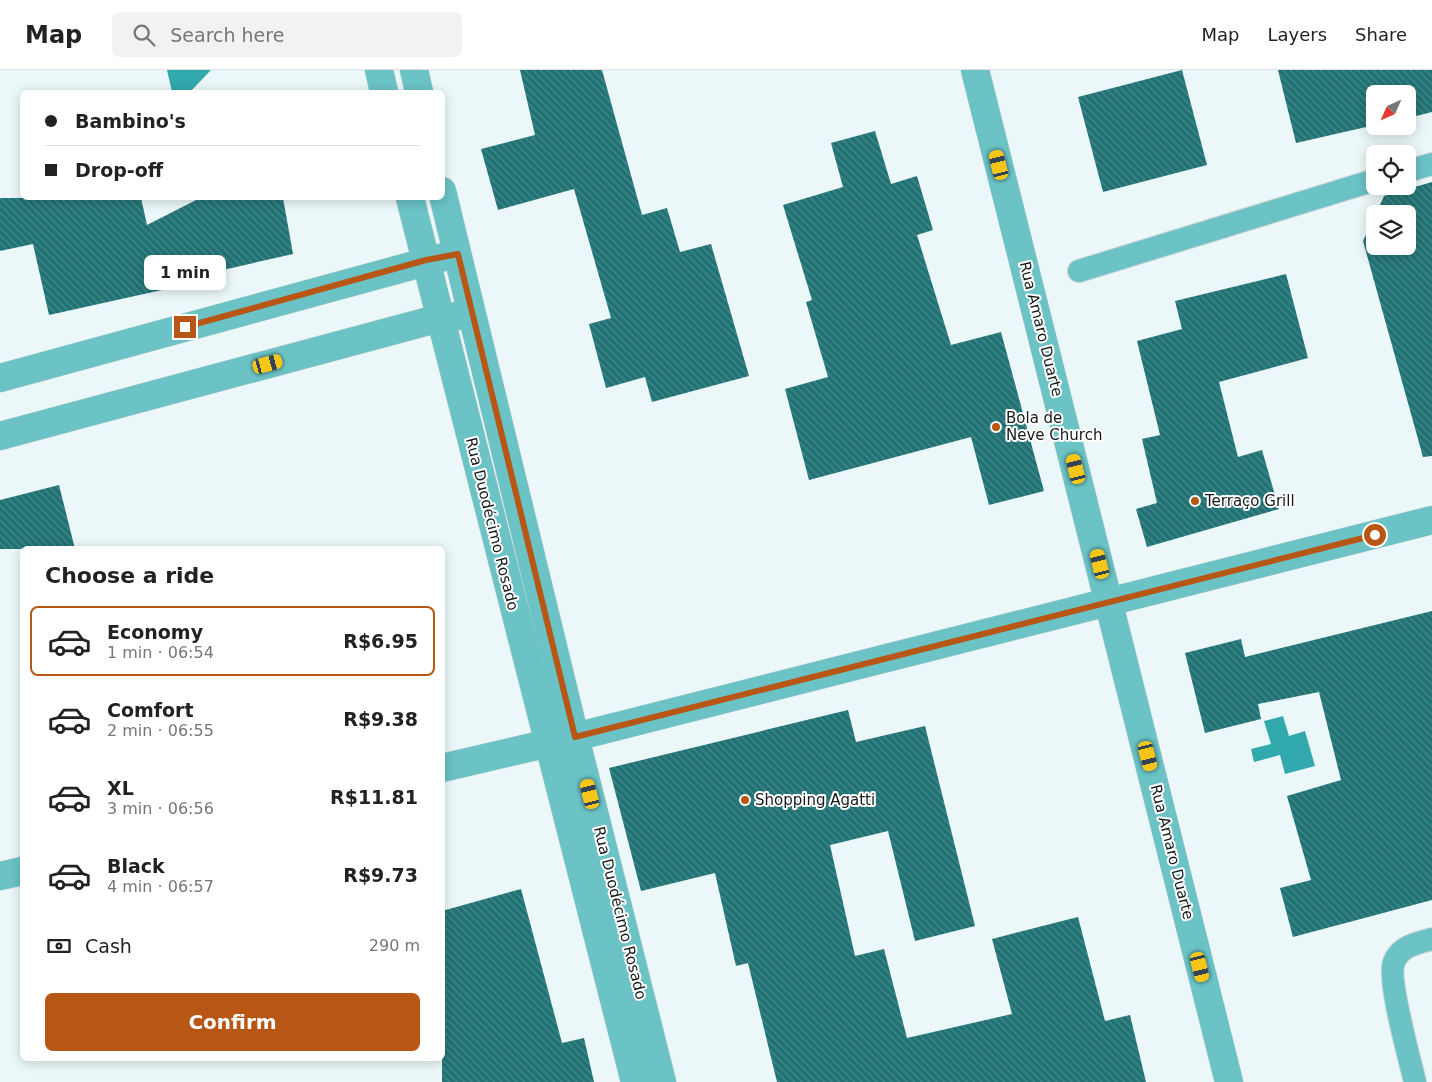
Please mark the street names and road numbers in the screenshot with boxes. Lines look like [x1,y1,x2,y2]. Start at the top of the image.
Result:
street label: Rua Amaro Duarte [1016,260,1066,398]
street label: Rua Duodécimo Rosado [462,436,522,612]
street label: Rua Amaro Duarte [1147,783,1197,921]
street label: Rua Duodécimo Rosado [590,825,650,1001]

